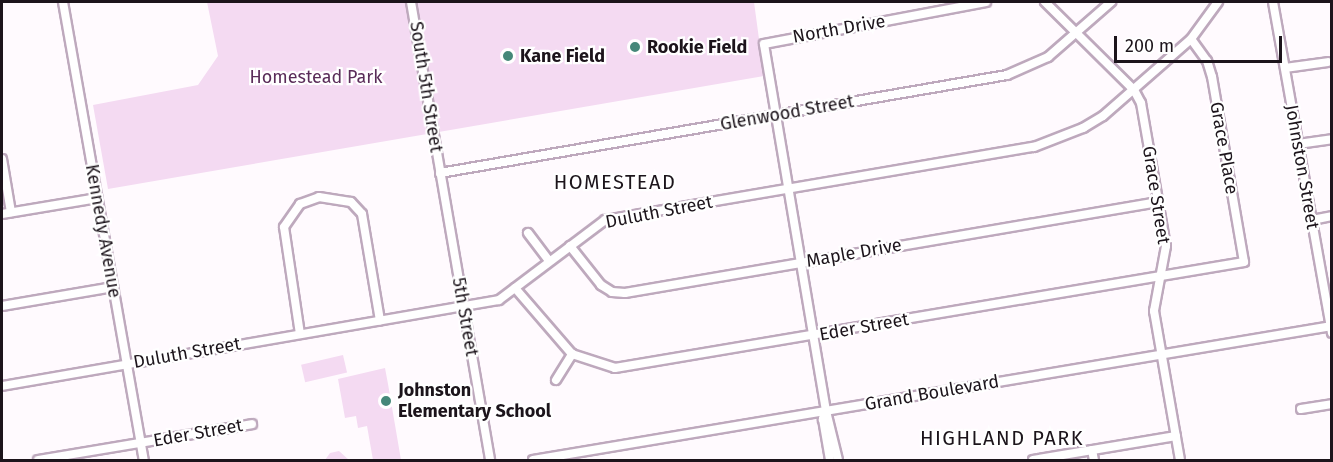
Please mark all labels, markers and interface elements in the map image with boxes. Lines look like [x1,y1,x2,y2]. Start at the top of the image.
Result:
street label: North Drive [791,10,887,48]
street label: South 5th Street [405,20,447,154]
scale bar [1117,24,1285,62]
text: 200 m [1125,35,1174,57]
place label: Rookie Field [647,36,747,58]
marker: Rookie Field [628,40,642,54]
place label: Kane Field [520,45,605,67]
marker: Kane Field [501,49,515,63]
park label: Homestead Park [249,66,383,88]
street label: Glenwood Street [719,91,855,135]
street label: Grace Place [1205,100,1243,196]
street label: Johnston Street [1280,103,1324,231]
street label: Grace Street [1138,144,1174,246]
street label: Kennedy Avenue [81,163,125,299]
district label: HOMESTEAD [554,170,676,194]
street label: Duluth Street [604,191,714,233]
street label: Maple Drive [805,234,903,272]
street label: 5th Street [447,276,483,358]
street label: Eder Street [818,309,910,345]
street label: Duluth Street [132,333,242,373]
street label: Grand Boulevard [863,371,1001,415]
place label: Johnston Elementary School [398,380,551,422]
marker: Johnston Elementary School [379,394,393,408]
street label: Eder Street [152,415,244,451]
district label: HIGHLAND PARK [920,426,1084,450]

